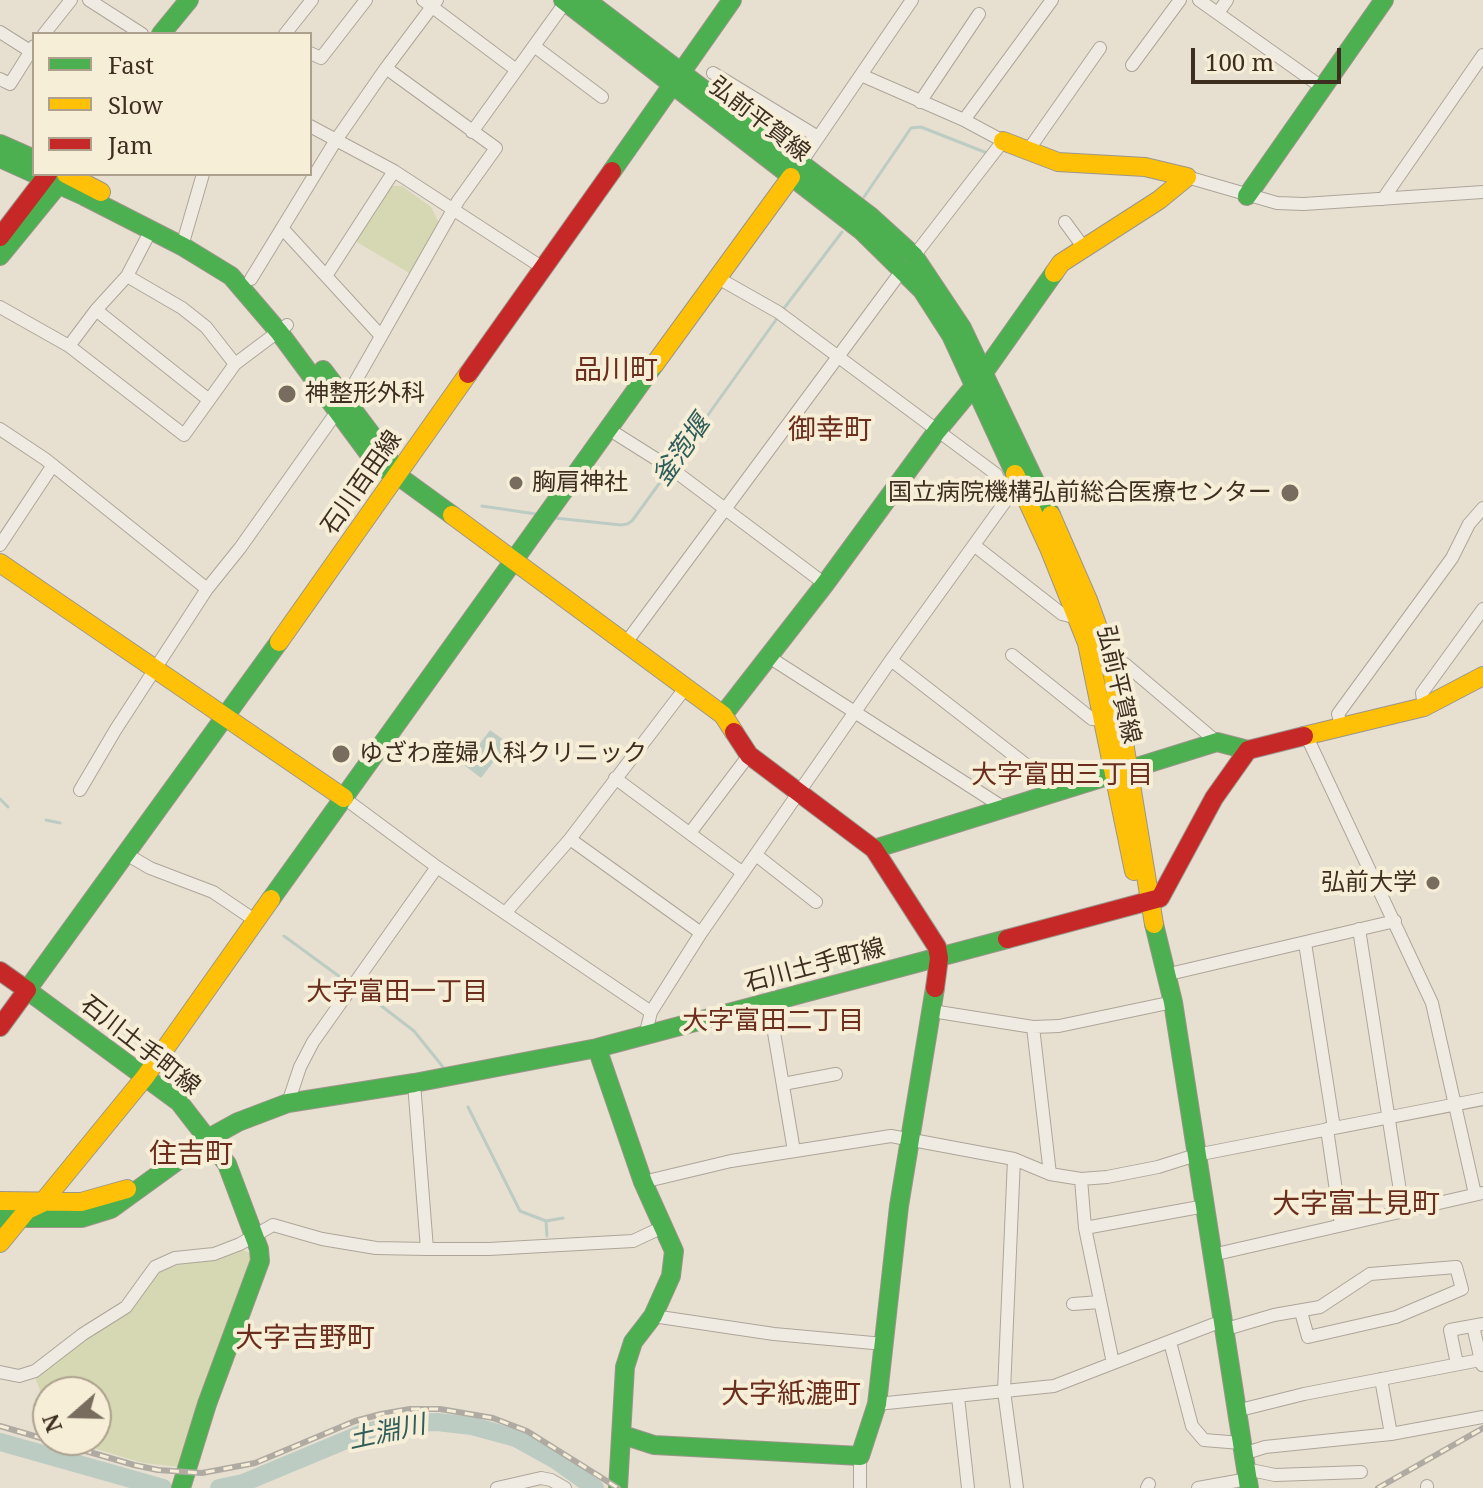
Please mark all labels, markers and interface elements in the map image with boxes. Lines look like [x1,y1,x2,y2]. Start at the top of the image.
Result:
legend [32,32,312,176]
scale bar [1195,32,1345,82]
text: 100 m [1205,45,1274,78]
text: Fast [108,48,154,81]
street label: 弘前平賀線 [703,72,815,168]
text: Slow [108,88,163,121]
text: Jam [108,128,153,161]
district label: 品川町 [574,354,658,388]
place label: 神整形外科 [305,380,425,408]
marker: 神整形外科 [276,383,298,405]
water label: 釜萢堰 [647,410,717,492]
district label: 御幸町 [788,414,872,448]
street label: 石川百田線 [316,426,408,540]
place label: 胸肩神社 [532,469,628,497]
marker: 胸肩神社 [507,474,525,492]
place label: 国立病院機構弘前総合医療センター [888,479,1272,507]
marker: 国立病院機構弘前総合医療センター [1279,482,1301,504]
street label: 弘前平賀線 [1090,623,1146,747]
place label: ゆざわ産婦人科クリニック [359,740,647,768]
marker: ゆざわ産婦人科クリニック [330,743,352,765]
district label: 大字富田三丁目 [971,760,1153,792]
place label: 弘前大学 [1321,869,1417,897]
marker: 弘前大学 [1424,874,1442,892]
street label: 石川土手町線 [742,933,888,999]
district label: 大字富田一丁目 [306,977,488,1009]
street label: 石川土手町線 [74,990,206,1102]
district label: 大字富田二丁目 [682,1006,864,1038]
district label: 住吉町 [149,1138,233,1172]
district label: 大字富士見町 [1272,1188,1440,1222]
district label: 大字吉野町 [235,1322,375,1356]
north arrow [32,1376,112,1456]
district label: 大字紙漉町 [721,1378,861,1412]
text: N [34,1410,68,1437]
water label: 土淵川 [346,1410,428,1456]

